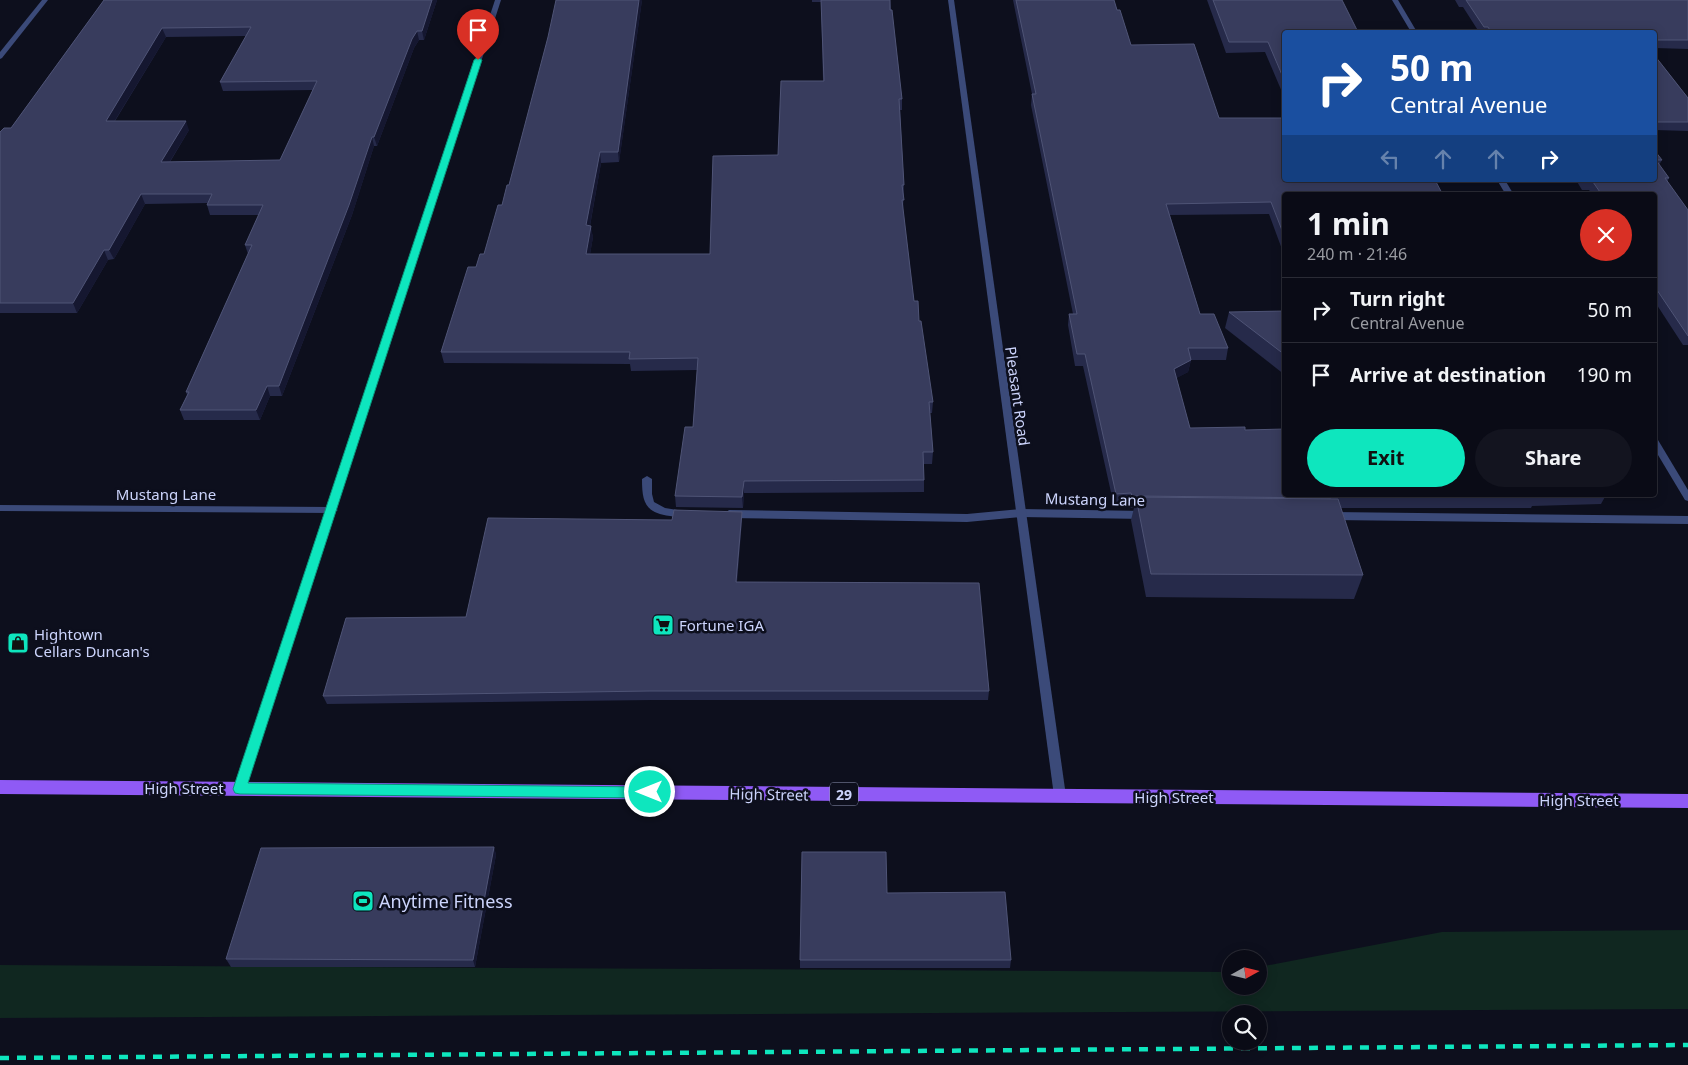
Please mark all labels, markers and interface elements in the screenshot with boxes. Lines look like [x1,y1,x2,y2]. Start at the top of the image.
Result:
pin [457,9,499,60]
icon: arrive [464,16,492,44]
text: 50 m [1390,44,1473,91]
icon: right [1307,50,1372,115]
text: Central Avenue [1390,89,1547,119]
icon: left [1376,145,1404,173]
icon: ahead [1429,145,1457,173]
icon: ahead [1482,145,1510,173]
icon: right [1535,145,1563,173]
text: 1 min [1307,203,1390,244]
button: close [1580,209,1632,261]
text: 240 m · 21:46 [1307,243,1407,265]
text: Turn right [1350,286,1445,312]
icon: right [1307,296,1335,324]
text: 50 m [1588,297,1632,323]
text: Central Avenue [1350,312,1465,334]
street label: Pleasant Road [1001,345,1035,447]
icon: arrive [1307,361,1335,389]
text: Arrive at destination [1350,362,1546,388]
text: 190 m [1577,362,1632,388]
button: Exit [1307,429,1465,487]
button: Share [1475,429,1632,487]
street label: Mustang Lane [116,484,216,504]
street label: Mustang Lane [1045,488,1145,510]
supermarket icon: Fortune IGA [651,613,675,637]
place label: Fortune IGA [679,615,764,635]
place label: Hightown Cellars Duncan's [34,624,150,661]
shop icon: Hightown Cellars Duncan's [6,631,30,655]
position arrow [623,765,675,817]
street label: High Street [144,778,224,798]
road number: 29 [830,782,858,806]
street label: High Street [729,783,809,805]
street label: High Street [1134,787,1214,807]
street label: High Street [1539,790,1619,810]
sports icon: Anytime Fitness [351,889,375,913]
place label: Anytime Fitness [379,889,513,913]
north arrow [1222,950,1268,995]
map controls [1222,950,1267,1050]
button: search [1222,1005,1267,1050]

